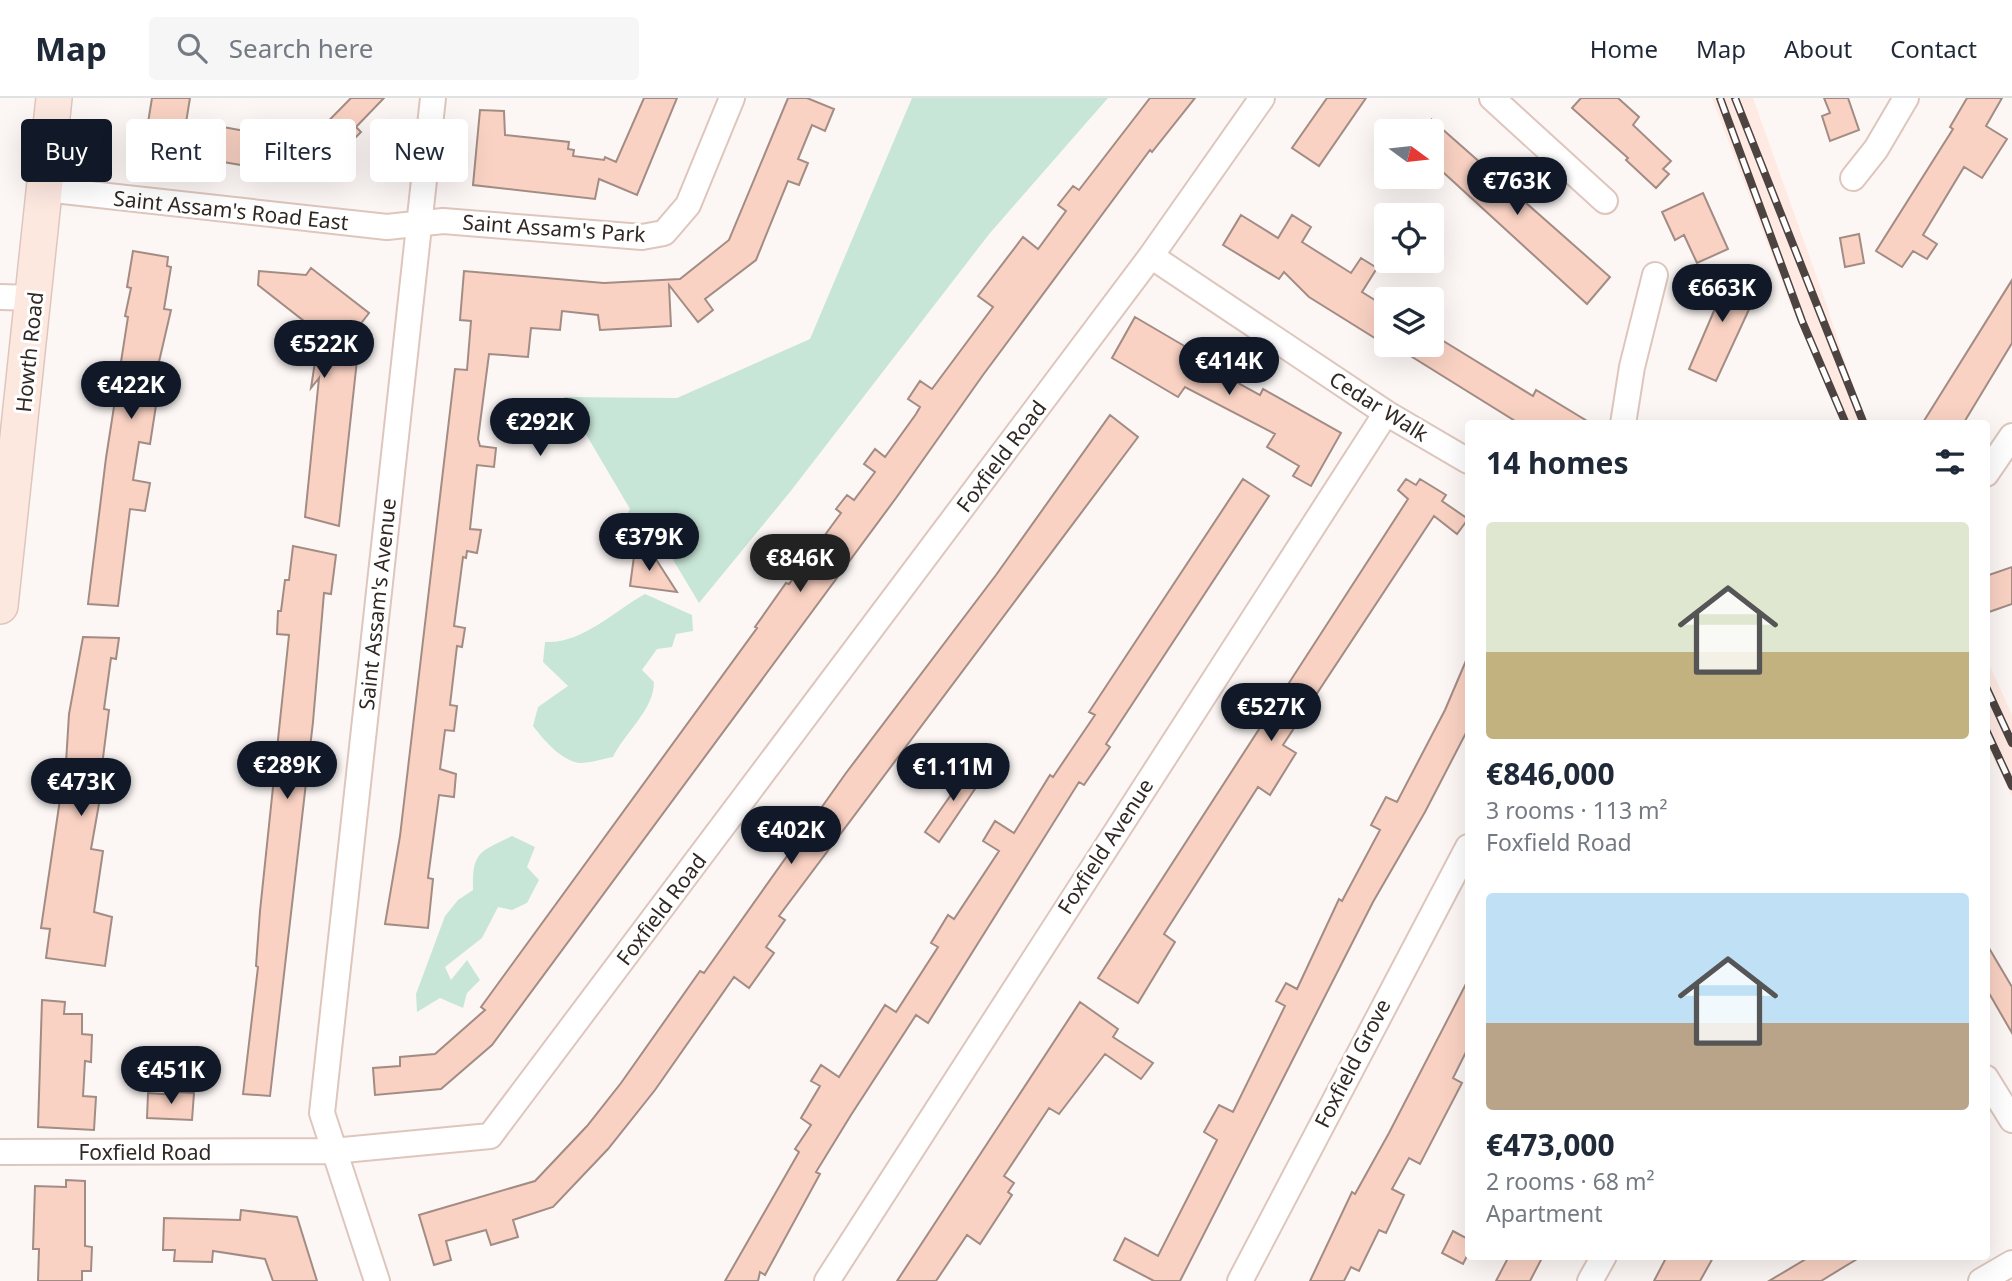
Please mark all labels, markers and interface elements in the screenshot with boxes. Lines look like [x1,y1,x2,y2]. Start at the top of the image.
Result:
search box [149,17,639,80]
text: Map [35,26,107,71]
icon: search [173,29,211,67]
text: Search here [229,30,373,66]
text: Home [1590,32,1658,65]
text: Map [1696,32,1746,65]
text: About [1784,32,1852,65]
text: Contact [1890,32,1977,65]
chip: Buy [21,119,112,182]
chip: Rent [126,119,226,182]
chip: Filters [240,119,356,182]
chip: New [370,119,468,182]
north arrow [1374,119,1444,189]
map controls [1374,119,1444,357]
pin: €763K [1468,158,1566,217]
text: €763K [1483,164,1551,196]
street label: Saint Assam's Road East [112,184,350,236]
button: locate [1374,203,1444,273]
street label: Saint Assam's Park [462,208,647,248]
pin: €663K [1673,264,1771,324]
text: €663K [1688,271,1756,303]
button: layers [1374,287,1444,357]
street label: Howth Road [9,290,49,414]
pin: €522K [275,320,373,380]
text: €522K [290,327,358,359]
pin: €414K [1180,338,1278,397]
text: €414K [1195,344,1263,376]
pin: €422K [82,362,180,421]
street label: Cedar Walk [1324,365,1434,448]
text: €422K [97,368,165,400]
street label: Foxfield Road [950,394,1052,518]
pin: €292K [491,398,589,458]
text: €292K [506,405,574,437]
text: 14 homes [1486,442,1629,483]
icon: filters [1931,443,1969,481]
street label: Saint Assam's Avenue [352,497,402,711]
pin: €379K [600,514,698,573]
text: €379K [615,520,683,552]
pin: €846K [751,534,849,594]
text: €846K [766,541,834,573]
icon: home [1665,567,1791,693]
pin: €527K [1222,684,1320,743]
text: €527K [1237,690,1305,722]
pin: €289K [238,742,336,801]
pin: €1.11M [896,744,1010,803]
text: €289K [253,748,321,780]
text: €1.11M [913,750,993,782]
text: €846,000 [1486,753,1615,794]
pin: €473K [32,758,130,818]
text: €473K [47,765,115,797]
street label: Foxfield Avenue [1051,773,1159,919]
text: 3 rooms · 113 m² [1486,794,1668,826]
pin: €402K [742,806,840,866]
text: €402K [757,813,825,845]
text: Foxfield Road [1486,826,1632,858]
street label: Foxfield Road [610,847,712,971]
icon: home [1665,938,1791,1064]
street label: Foxfield Grove [1308,994,1396,1132]
pin: €451K [122,1046,220,1106]
text: €451K [137,1053,205,1085]
text: €473,000 [1486,1124,1615,1165]
street label: Foxfield Road [78,1138,212,1166]
text: 2 rooms · 68 m² [1486,1165,1655,1197]
text: Apartment [1486,1197,1603,1229]

